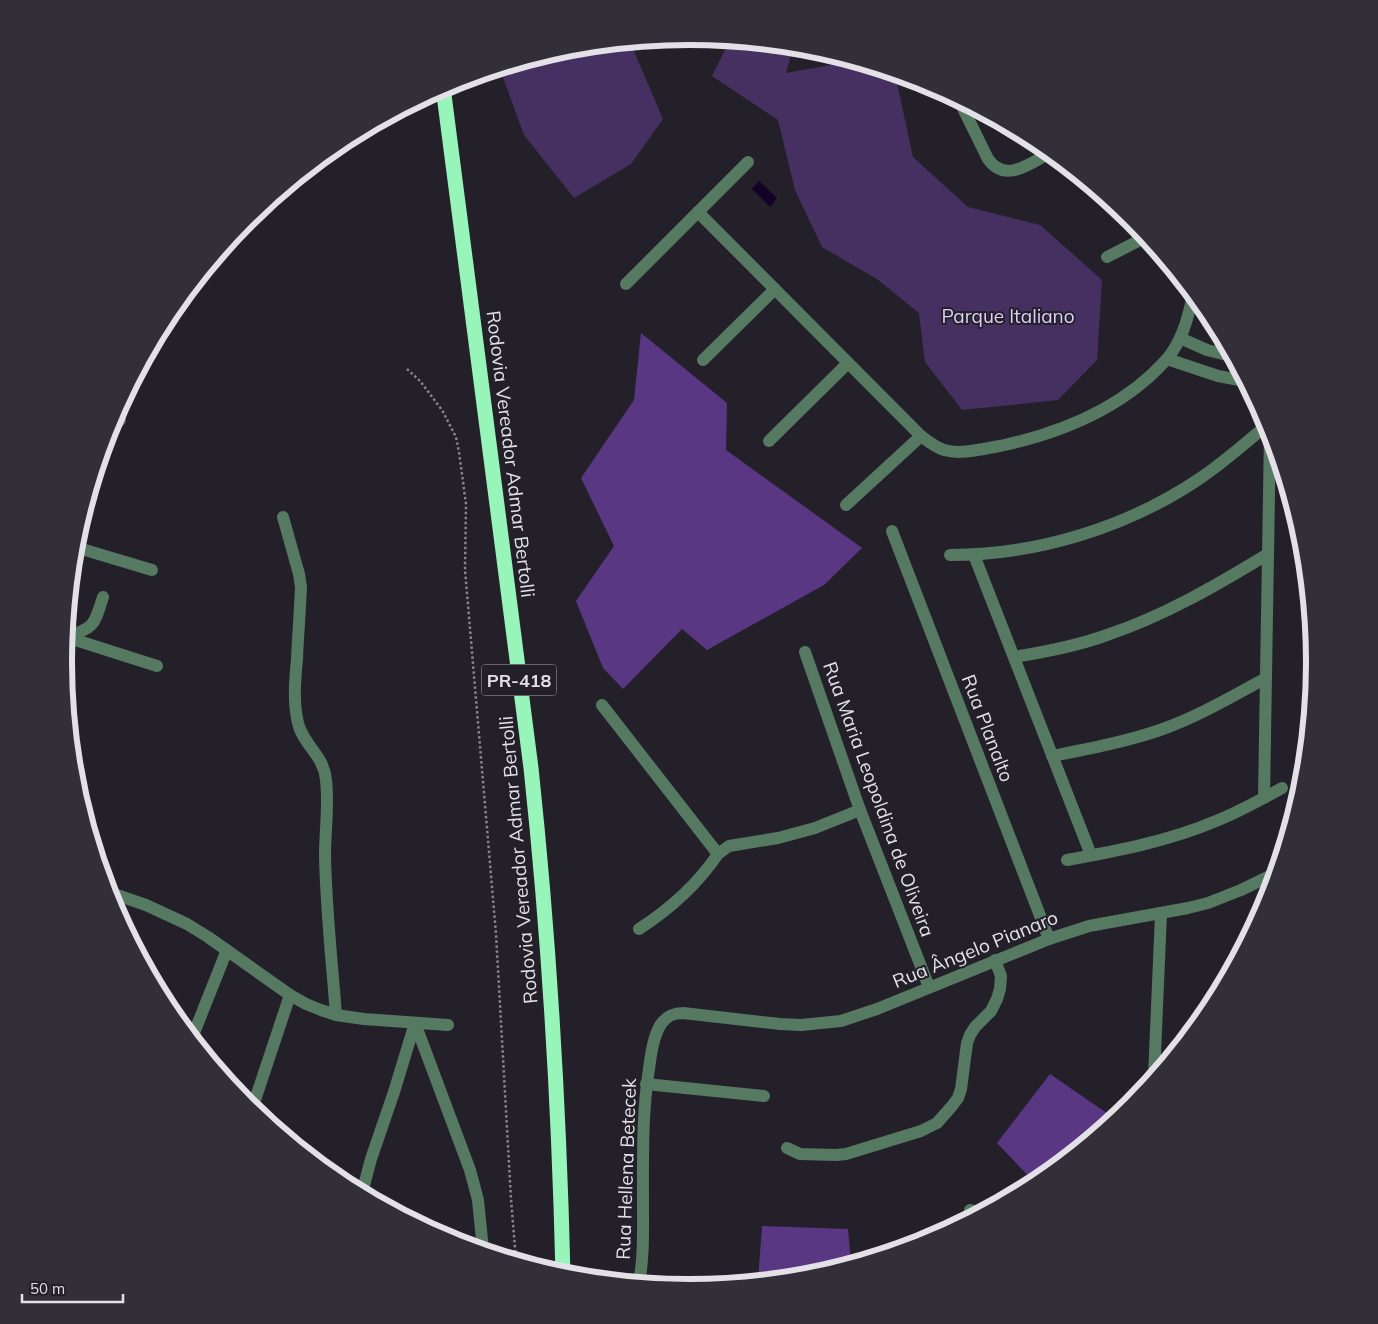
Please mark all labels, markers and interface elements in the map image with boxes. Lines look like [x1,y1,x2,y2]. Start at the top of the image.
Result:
park label: Parque Italiano [941,304,1075,328]
street label: Rodovia Vereador Admar Bertolli [481,309,541,599]
street label: Rua Maria Leopoldina de Oliveira [818,658,940,940]
road number: PR-418 [482,664,556,696]
street label: Rua Planalto [957,671,1019,785]
street label: Rodovia Vereador Admar Bertolli [493,715,543,1005]
street label: Rua Ângelo Pianaro [889,905,1061,993]
street label: Rua Hellena Betecek [611,1078,641,1260]
scale bar [22,1272,124,1304]
text: 50 m [30,1279,65,1298]

